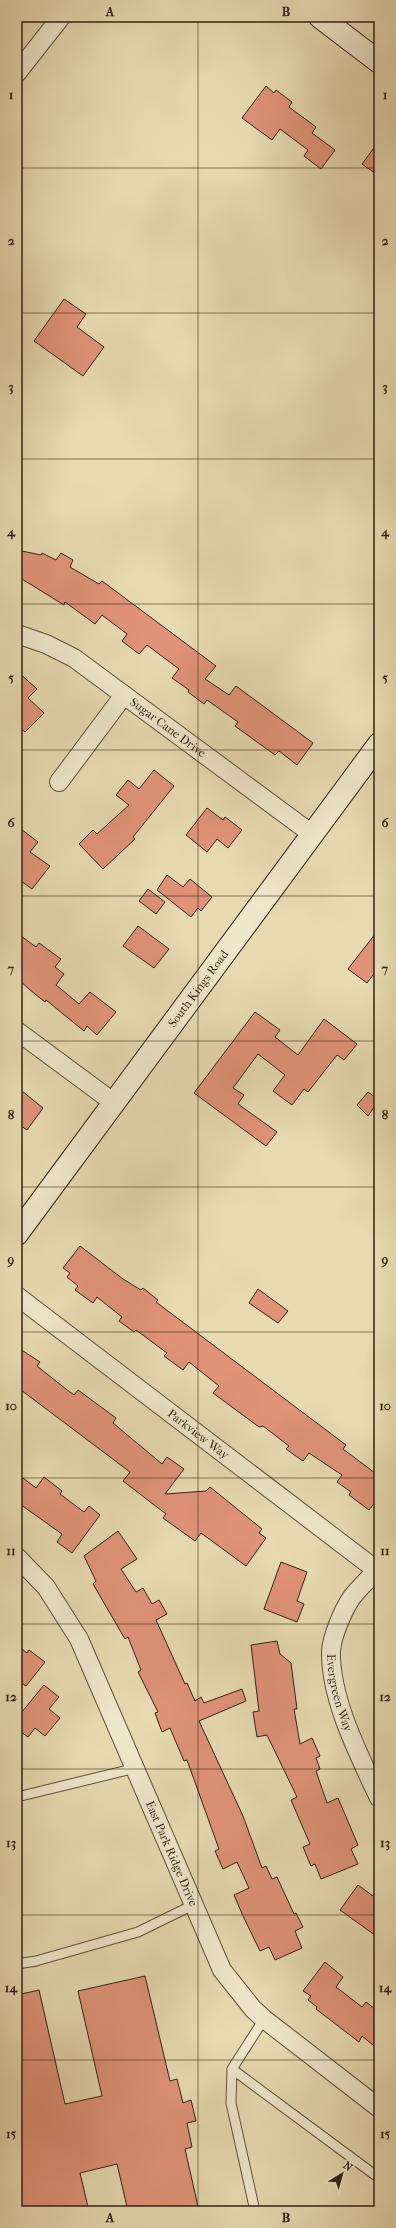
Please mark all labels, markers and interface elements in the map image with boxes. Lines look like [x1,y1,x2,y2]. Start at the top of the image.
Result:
text: A [105,4,115,19]
text: B [282,4,291,19]
text: 1 [9,87,14,102]
text: 1 [383,87,388,102]
text: 2 [8,233,15,248]
text: 2 [382,233,389,248]
text: 3 [8,379,14,395]
text: 3 [382,379,388,395]
text: 4 [6,524,16,540]
text: 4 [380,524,390,540]
text: 5 [8,670,14,685]
text: 5 [382,670,388,685]
street label: Sugar Cane Drive [127,695,209,760]
text: 6 [7,815,15,830]
text: 6 [381,815,389,830]
street label: South Kings Road [165,947,231,1030]
text: 7 [7,961,15,976]
text: 7 [381,961,389,976]
text: 8 [8,1107,15,1122]
text: 8 [382,1107,389,1122]
text: 9 [7,1252,15,1268]
text: 9 [381,1252,389,1268]
text: 10 [5,1398,17,1413]
text: 10 [379,1398,391,1413]
street label: Parkview Way [165,1406,232,1462]
text: 11 [6,1543,16,1558]
text: 11 [380,1543,390,1558]
street label: Evergreen Way [324,1654,356,1734]
text: 12 [5,1689,17,1704]
text: 12 [379,1689,391,1704]
street label: East Park Ridge Drive [143,1799,201,1909]
text: 13 [6,1835,16,1851]
text: 13 [380,1835,390,1851]
text: 14 [5,1980,18,1996]
text: 14 [379,1980,392,1996]
text: 15 [6,2126,16,2141]
text: 15 [380,2126,390,2141]
north arrow [322,2154,362,2194]
text: N [340,2159,355,2175]
text: A [105,2210,115,2225]
text: B [282,2210,291,2225]

